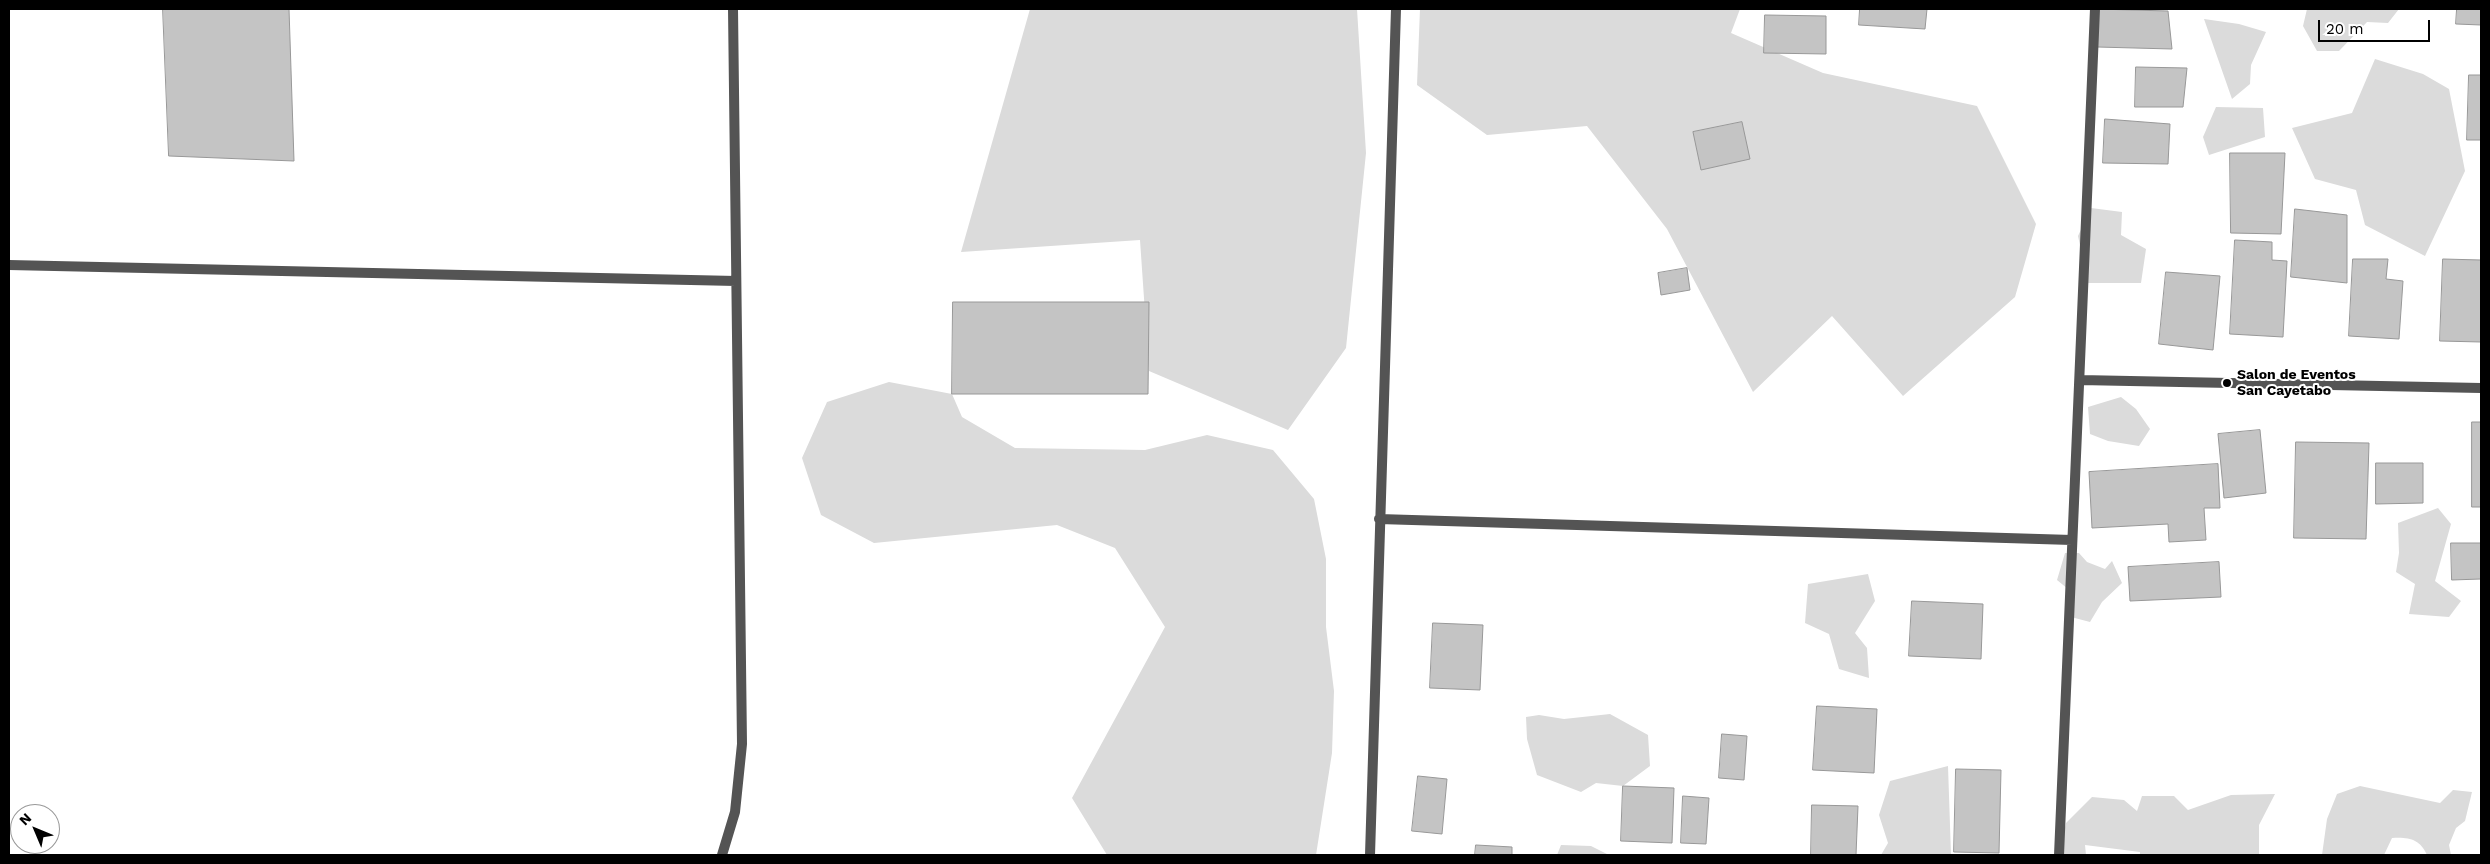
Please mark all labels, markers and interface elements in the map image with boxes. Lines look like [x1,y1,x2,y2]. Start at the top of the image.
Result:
scale bar [2320,10,2432,42]
text: 20 m [2326,20,2364,38]
place label: Salon de Eventos San Cayetabo [2237,367,2356,400]
marker: Salon de Eventos San Cayetabo [2221,377,2233,389]
north arrow [10,804,60,854]
text: N [16,810,34,828]

